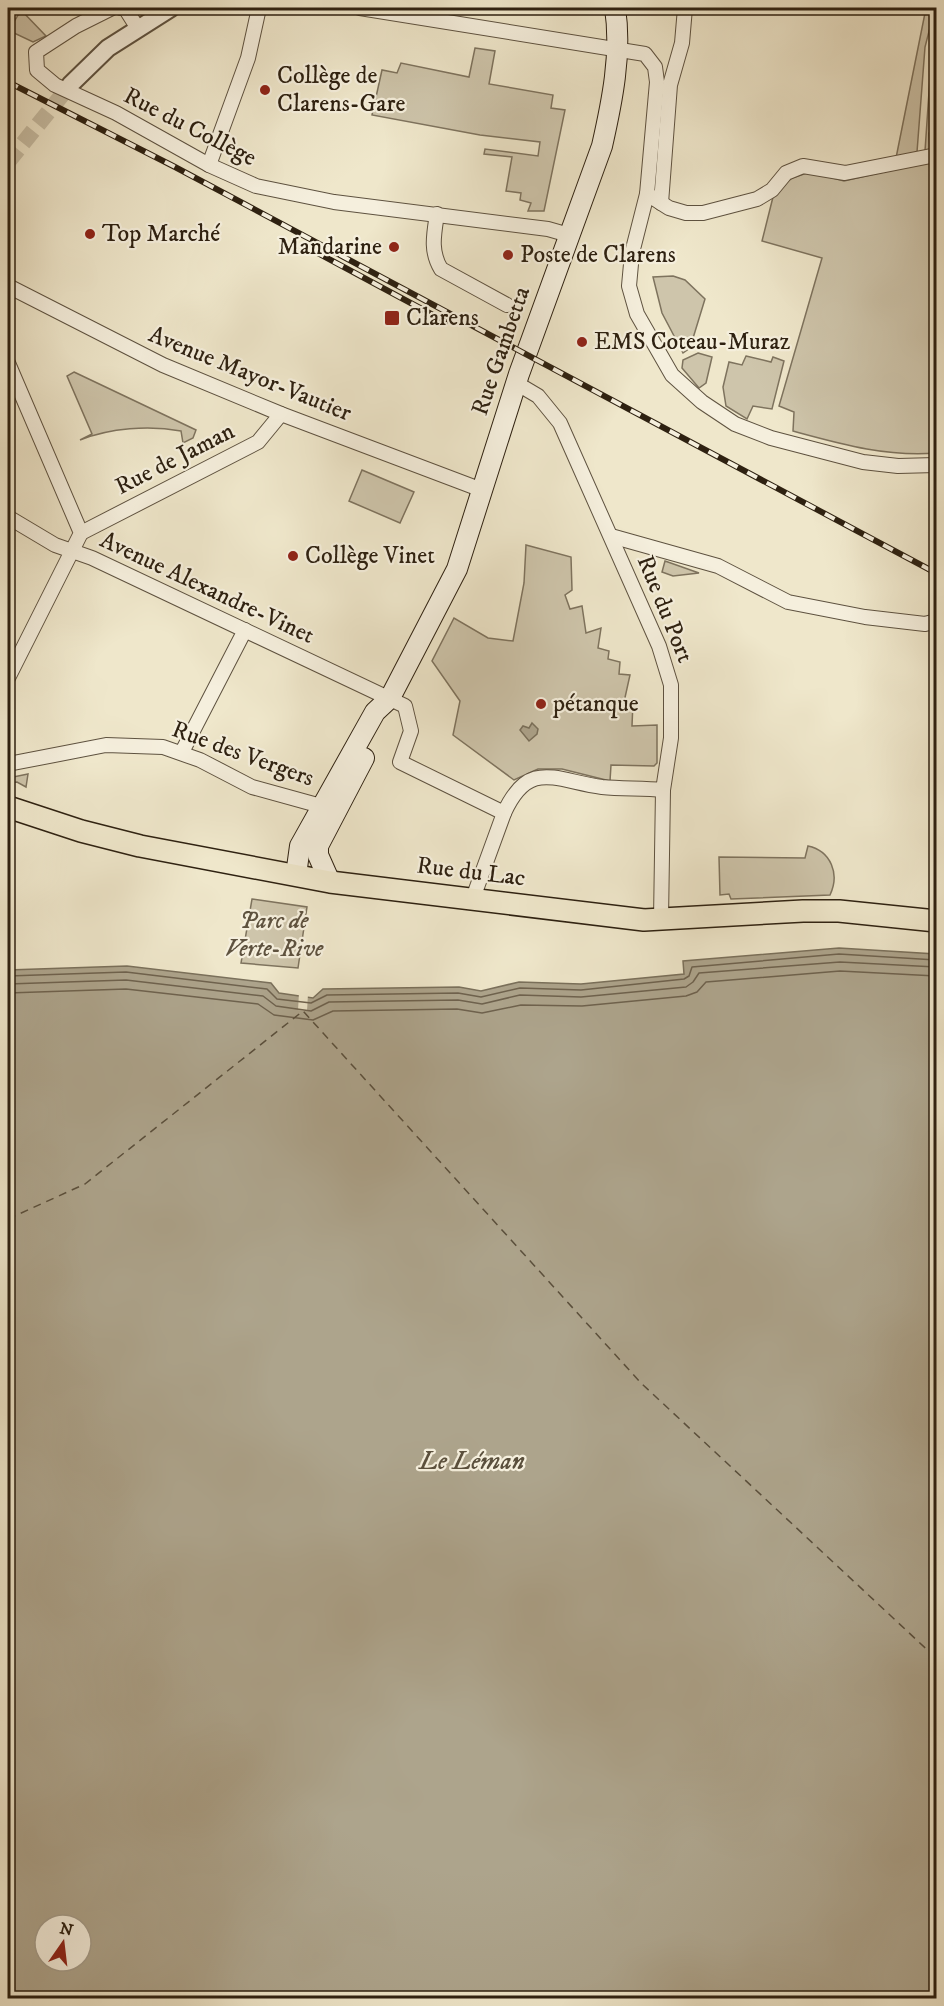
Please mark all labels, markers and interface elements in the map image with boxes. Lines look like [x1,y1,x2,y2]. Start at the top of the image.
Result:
place label: Collège de Clarens-Gare [277,61,405,119]
street label: Rue du Collège [119,81,261,173]
marker: Collège de Clarens-Gare [258,83,272,97]
place label: Top Marché [102,219,220,249]
marker: Top Marché [83,227,97,241]
place label: Mandarine [278,232,382,262]
marker: Mandarine [387,240,401,254]
place label: Poste de Clarens [520,240,676,270]
marker: Poste de Clarens [501,248,515,262]
street label: Rue Gambetta [465,282,537,419]
place label: Clarens [406,303,479,333]
marker: Clarens [383,309,401,327]
street label: Avenue Mayor-Vautier [144,320,356,428]
place label: EMS Coteau-Muraz [594,327,791,357]
marker: EMS Coteau-Muraz [575,335,589,349]
street label: Rue de Jaman [110,416,240,502]
street label: Avenue Alexandre-Vinet [95,525,319,651]
place label: Collège Vinet [305,541,435,571]
marker: Collège Vinet [286,549,300,563]
street label: Rue du Port [630,551,700,667]
place label: pétanque [552,689,639,719]
marker: pétanque [534,697,548,711]
street label: Rue des Vergers [168,714,318,794]
street label: Rue du Lac [415,850,527,894]
park label: Parc de Verte-Rive [225,906,324,964]
water label: Le Léman [417,1445,525,1478]
north arrow [33,1913,93,1973]
text: N [58,1918,75,1941]

